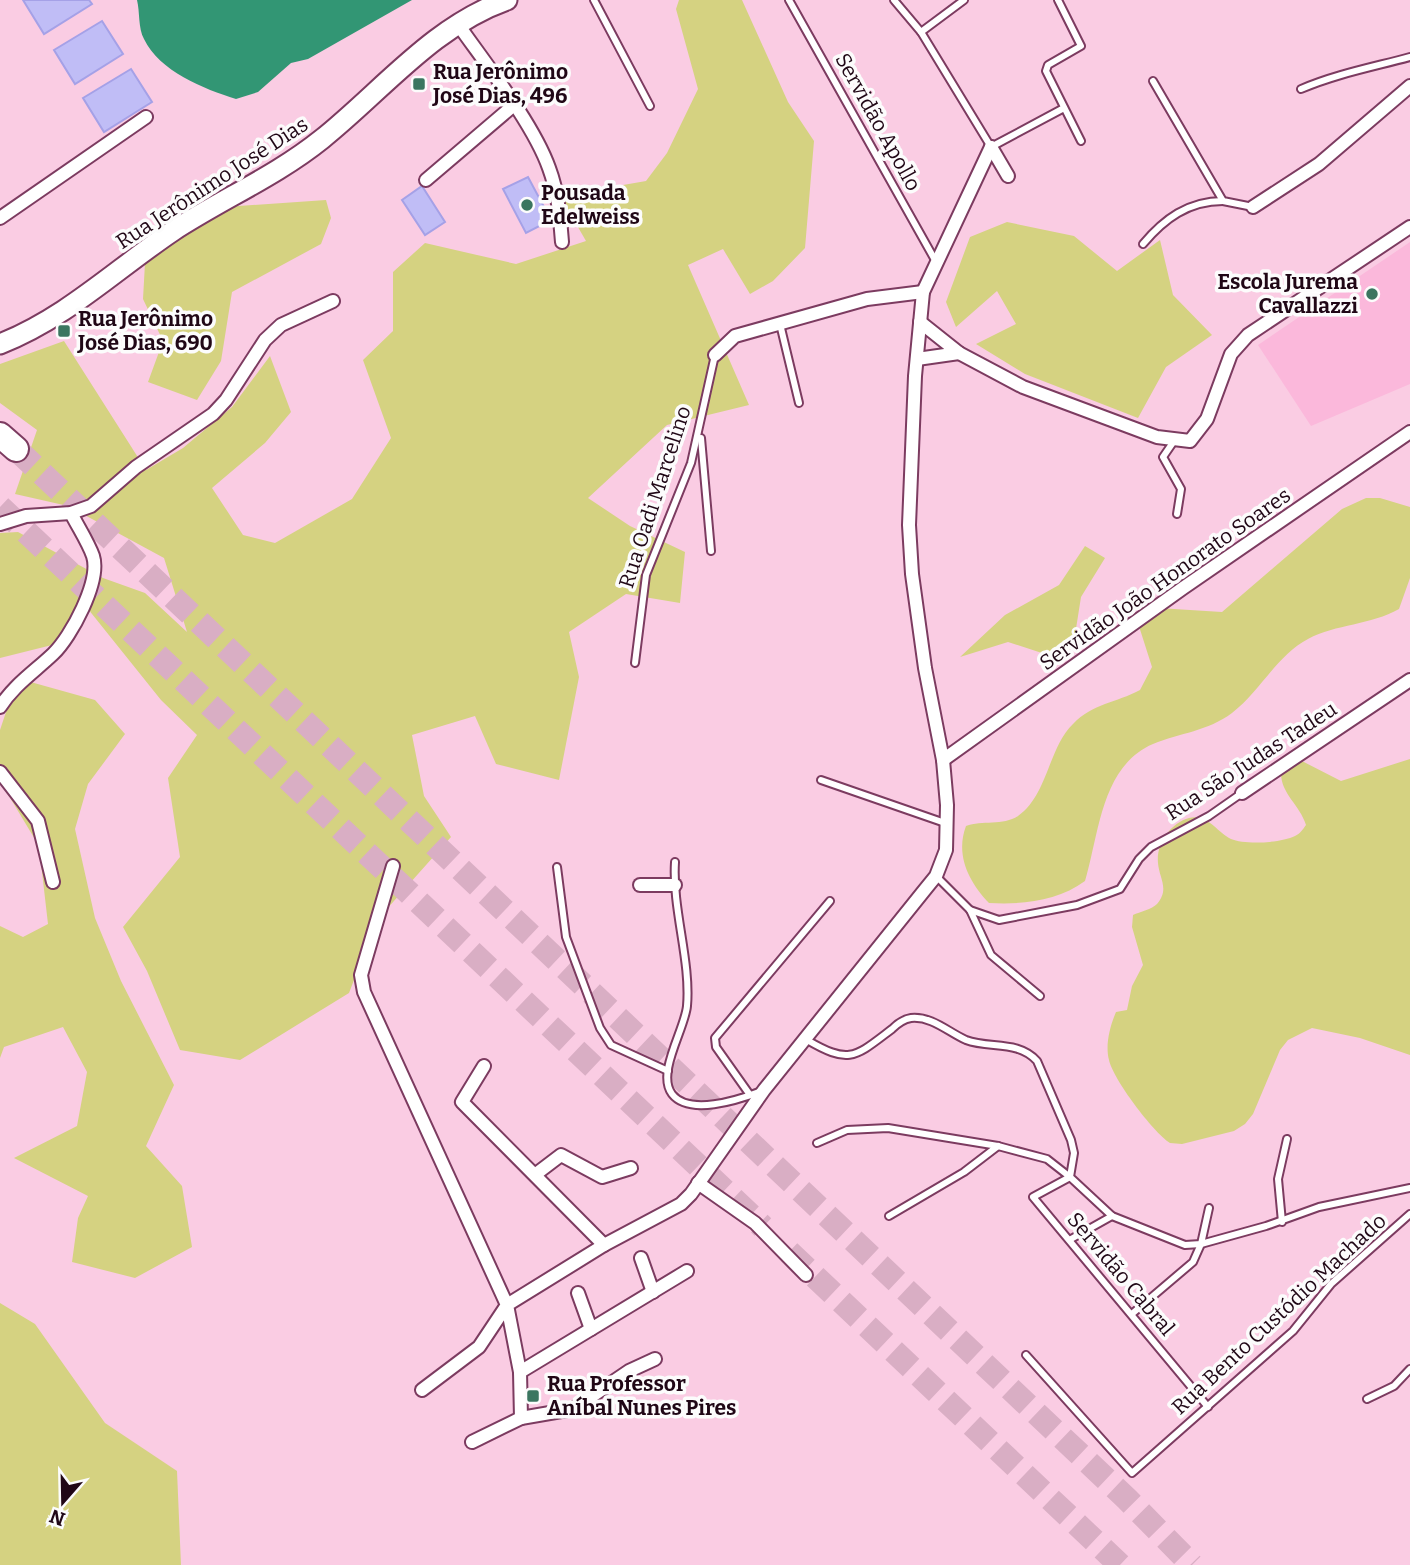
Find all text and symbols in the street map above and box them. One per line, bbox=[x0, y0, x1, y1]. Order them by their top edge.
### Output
street label: Servidão Apollo bbox=[829, 49, 927, 195]
place label: Rua Jerônimo José Dias, 496 bbox=[432, 59, 568, 109]
marker: Rua Jerônimo José Dias, 496 bbox=[411, 76, 427, 92]
street label: Rua Jerônimo José Dias bbox=[111, 111, 313, 255]
place label: Pousada Edelweiss bbox=[541, 180, 640, 230]
marker: Pousada Edelweiss bbox=[519, 197, 535, 213]
place label: Escola Jurema Cavallazzi bbox=[1218, 269, 1358, 319]
marker: Escola Jurema Cavallazzi bbox=[1364, 286, 1380, 302]
place label: Rua Jerônimo José Dias, 690 bbox=[77, 306, 213, 356]
marker: Rua Jerônimo José Dias, 690 bbox=[56, 323, 72, 339]
street label: Rua Oadi Marcelino bbox=[613, 403, 697, 591]
street label: Servidão João Honorato Soares bbox=[1034, 482, 1296, 676]
street label: Rua São Judas Tadeu bbox=[1160, 696, 1342, 826]
street label: Servidão Cabral bbox=[1062, 1207, 1180, 1341]
street label: Rua Bento Custódio Machado bbox=[1166, 1208, 1392, 1420]
place label: Rua Professor Aníbal Nunes Pires bbox=[547, 1371, 736, 1421]
marker: Rua Professor Aníbal Nunes Pires bbox=[525, 1388, 541, 1404]
north arrow bbox=[28, 1467, 98, 1537]
text: N bbox=[46, 1504, 68, 1531]

